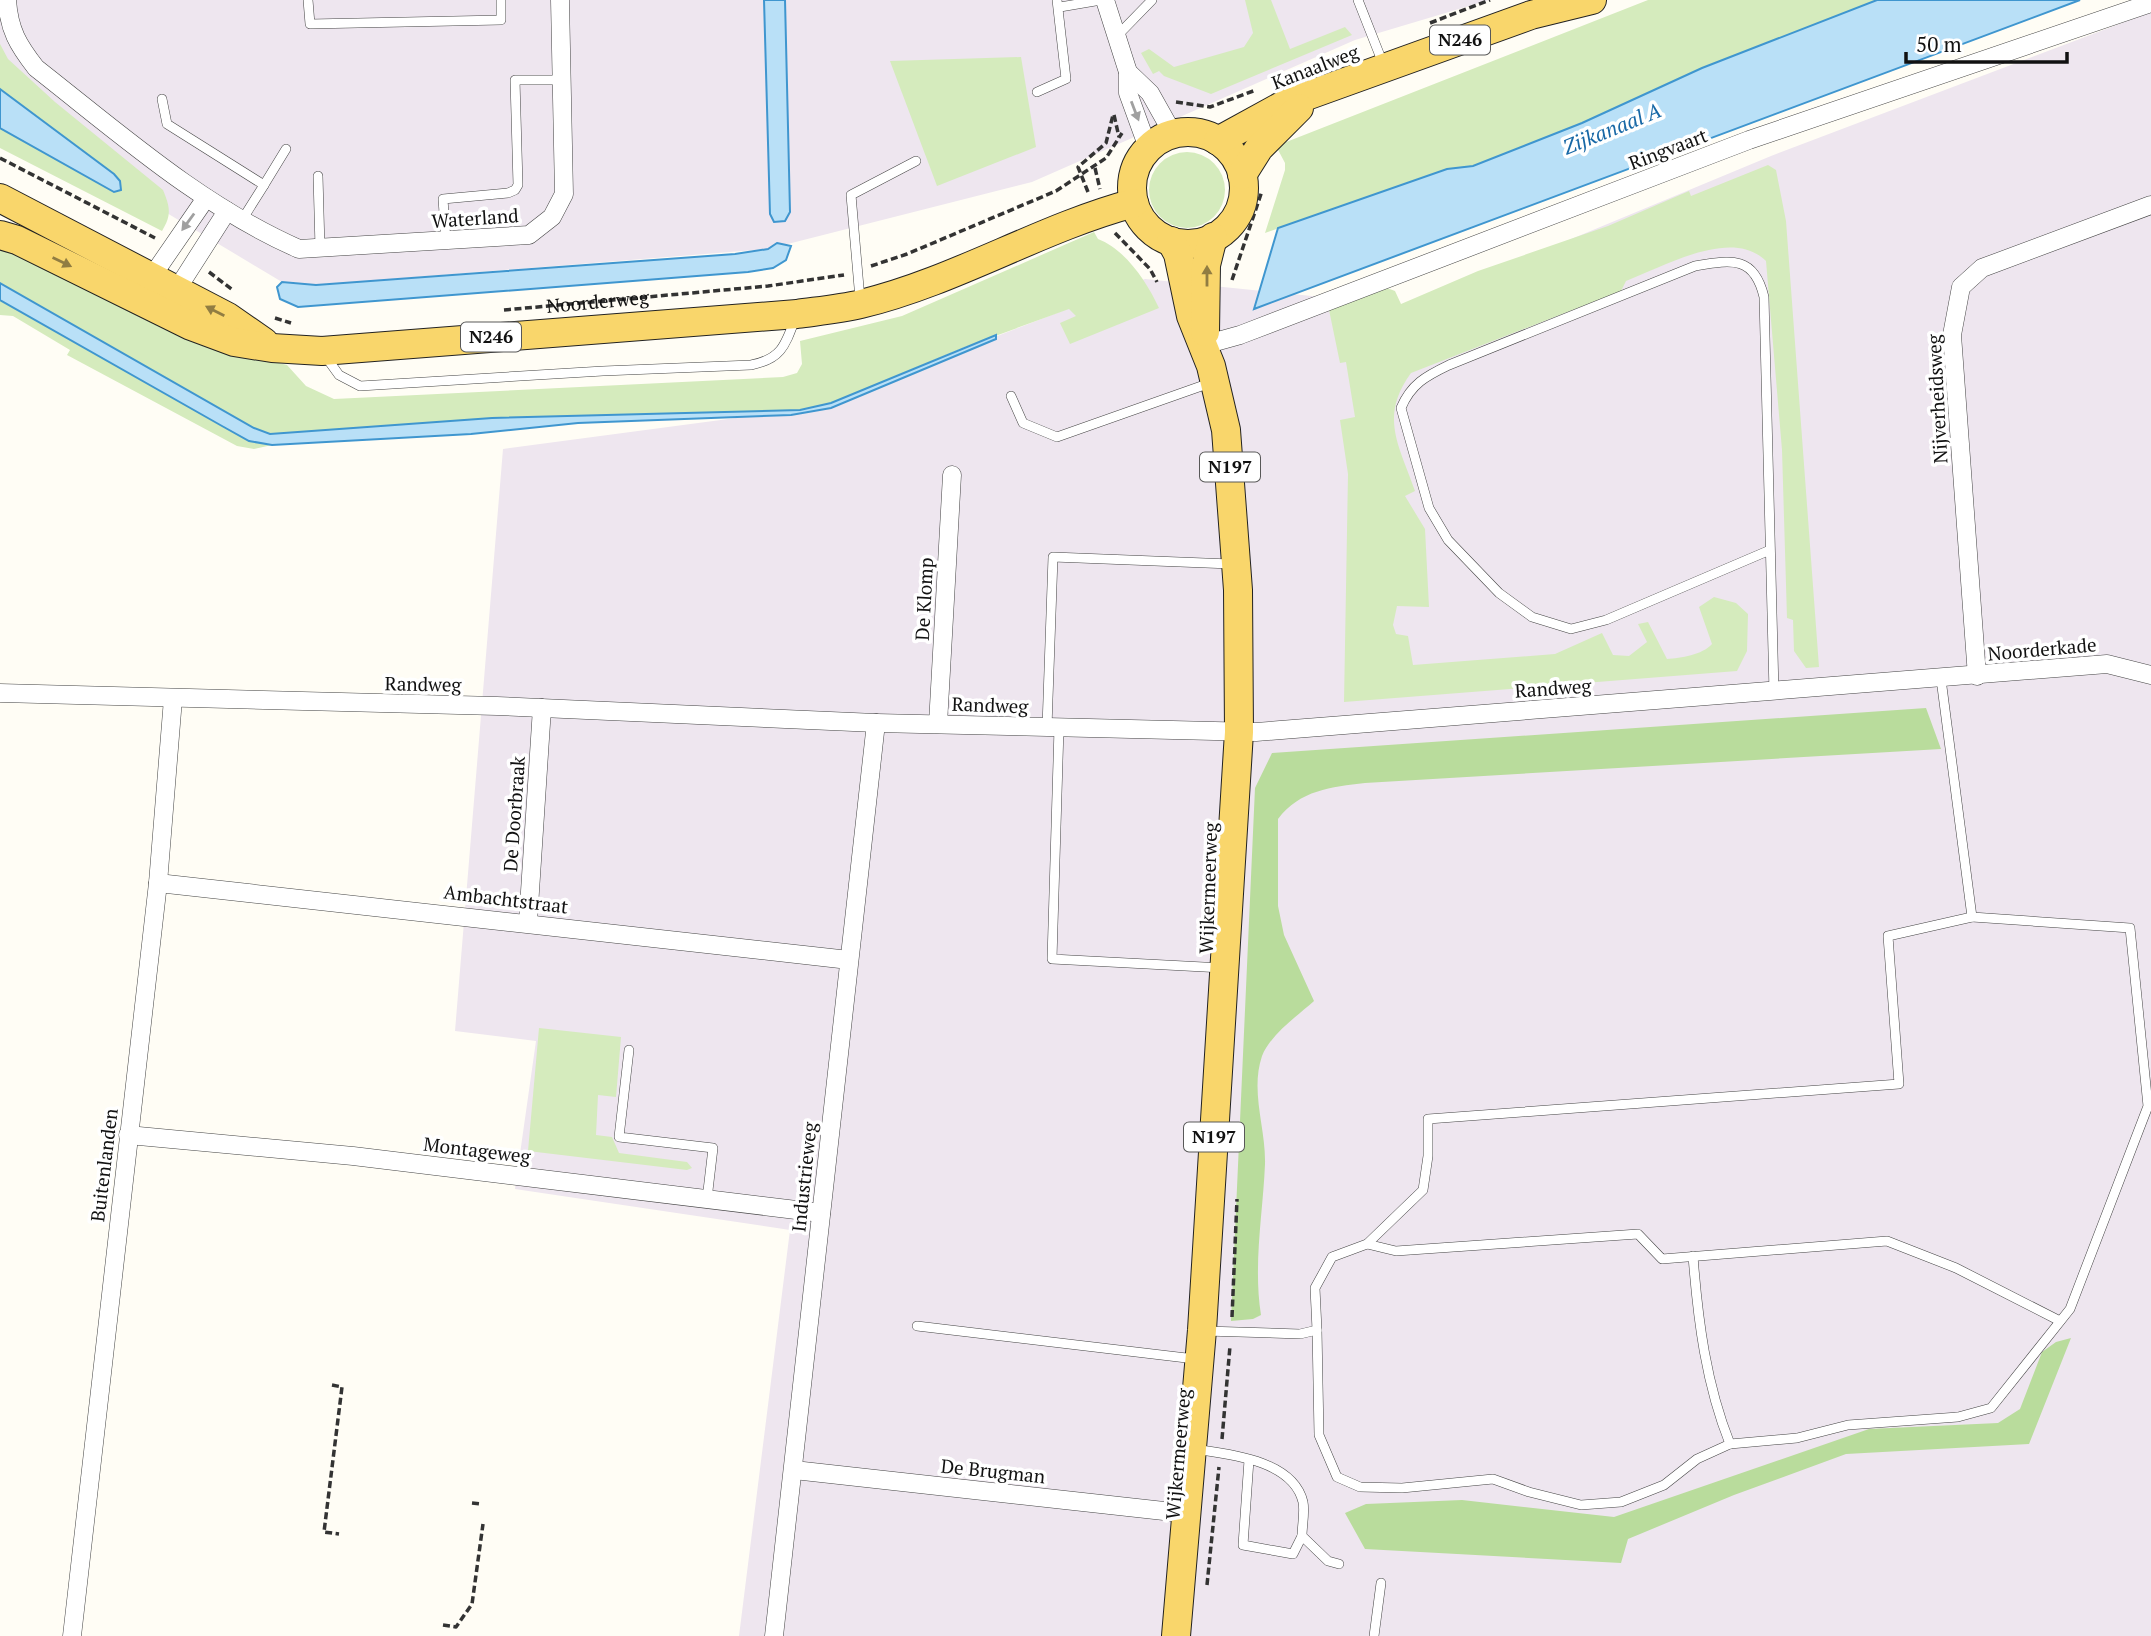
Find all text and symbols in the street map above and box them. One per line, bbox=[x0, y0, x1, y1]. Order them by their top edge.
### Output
scale bar bbox=[1906, 21, 2067, 65]
road number: N246 bbox=[1430, 26, 1490, 55]
text: 50 m bbox=[1916, 30, 1962, 58]
street label: Kanaalweg bbox=[1268, 38, 1363, 95]
water label: Zijkanaal A bbox=[1558, 96, 1665, 161]
one-way arrow bbox=[1129, 100, 1140, 121]
street label: Ringvaart bbox=[1625, 122, 1711, 175]
street label: Waterland bbox=[431, 202, 520, 233]
one-way arrow bbox=[181, 213, 195, 231]
one-way arrow bbox=[52, 257, 72, 268]
one-way arrow bbox=[1201, 264, 1212, 286]
street label: Noorderweg bbox=[545, 284, 651, 318]
one-way arrow bbox=[205, 305, 225, 316]
road number: N246 bbox=[461, 323, 521, 352]
street label: Nijverheidsweg bbox=[1921, 333, 1952, 464]
road number: N197 bbox=[1200, 452, 1260, 481]
street label: De Klomp bbox=[909, 557, 938, 641]
street label: Noorderkade bbox=[1987, 631, 2097, 666]
street label: Randweg bbox=[384, 670, 463, 697]
street label: Randweg bbox=[1514, 672, 1593, 703]
street label: Randweg bbox=[951, 691, 1030, 718]
street label: De Doorbraak bbox=[497, 755, 530, 873]
street label: Wijkermeerweg bbox=[1193, 821, 1222, 954]
street label: Ambachtstraat bbox=[442, 878, 570, 919]
street label: Buitenlanden bbox=[84, 1107, 123, 1223]
street label: Industrieweg bbox=[785, 1120, 822, 1233]
road number: N197 bbox=[1184, 1122, 1244, 1152]
street label: Montageweg bbox=[422, 1131, 533, 1169]
street label: Wijkermeerweg bbox=[1159, 1386, 1196, 1521]
street label: De Brugman bbox=[940, 1453, 1046, 1488]

